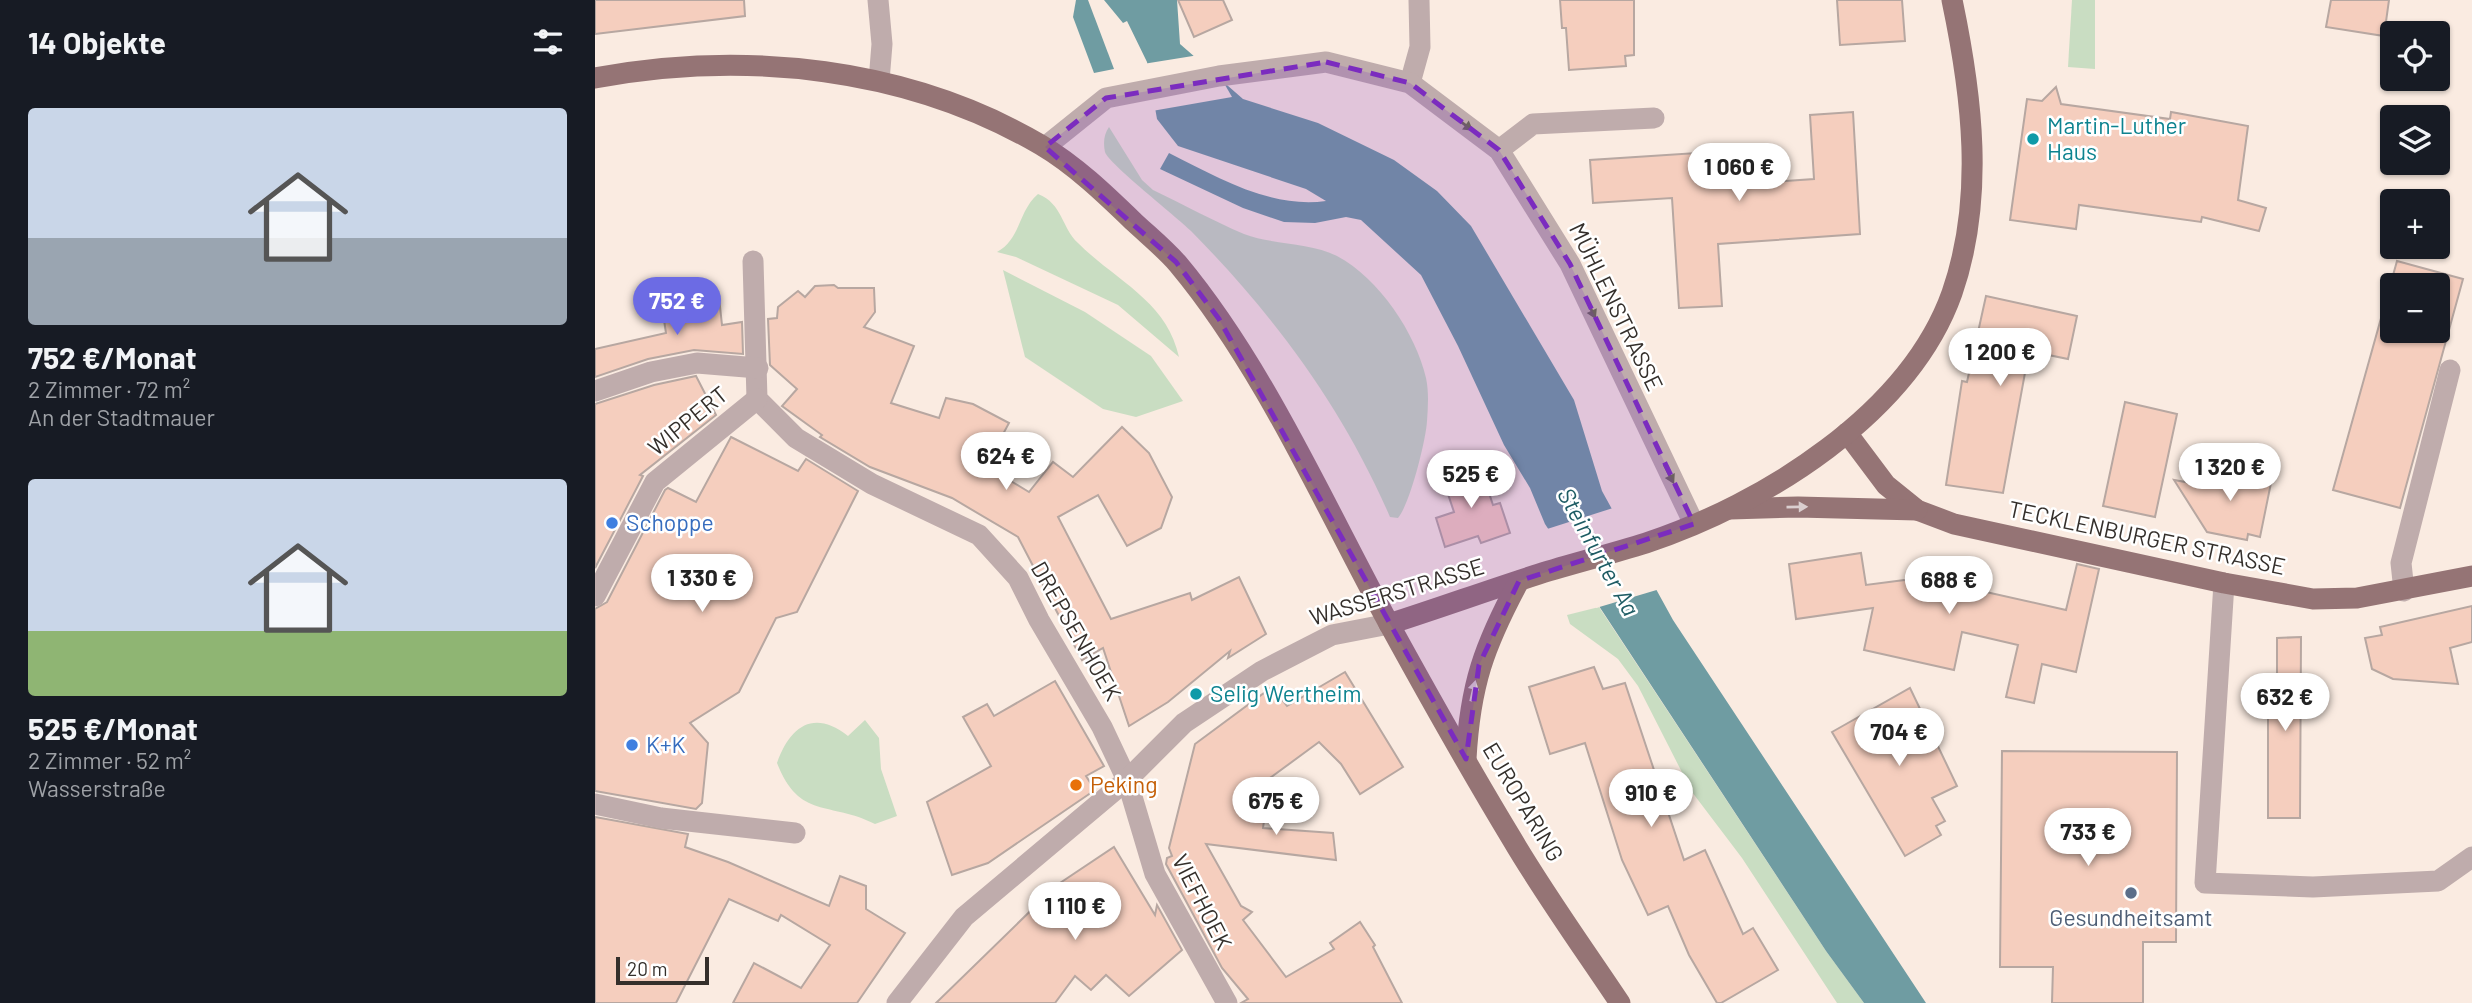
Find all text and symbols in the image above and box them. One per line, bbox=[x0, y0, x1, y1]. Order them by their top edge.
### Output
map controls bbox=[2380, 21, 2450, 343]
button: locate bbox=[2380, 21, 2450, 91]
icon: filters bbox=[529, 23, 567, 61]
text: 14 Objekte bbox=[28, 24, 166, 60]
button: layers bbox=[2380, 105, 2450, 175]
place label: Martin-Luther Haus bbox=[2047, 111, 2187, 165]
one-way arrow bbox=[1455, 116, 1473, 130]
marker: Martin-Luther Haus bbox=[2025, 131, 2041, 147]
pin: 1 060 € bbox=[1674, 144, 1804, 203]
text: 1 060 € bbox=[1704, 152, 1774, 180]
icon: home bbox=[235, 154, 361, 280]
button: + bbox=[2380, 189, 2450, 259]
street label: MÜHLENSTRASSE bbox=[1564, 218, 1670, 395]
button: − bbox=[2380, 273, 2450, 343]
pin: 752 € bbox=[628, 278, 726, 337]
text: 752 € bbox=[649, 286, 705, 314]
one-way arrow bbox=[1585, 299, 1596, 319]
pin: 1 200 € bbox=[1935, 328, 2065, 388]
text: 1 200 € bbox=[1964, 337, 2036, 365]
text: 752 €/Monat bbox=[28, 339, 197, 375]
text: 2 Zimmer · 72 m² bbox=[28, 375, 190, 403]
street label: WIPPERT bbox=[642, 380, 733, 461]
text: An der Stadtmauer bbox=[28, 403, 215, 431]
pin: 624 € bbox=[957, 433, 1055, 492]
text: 624 € bbox=[977, 441, 1035, 469]
pin: 1 320 € bbox=[2165, 444, 2295, 503]
pin: 525 € bbox=[1422, 450, 1520, 510]
text: 1 320 € bbox=[2195, 452, 2265, 480]
text: 525 € bbox=[1443, 459, 1499, 487]
one-way arrow bbox=[1663, 464, 1674, 484]
water label: Steinfurter Aa bbox=[1552, 482, 1646, 620]
street label: TECKLENBURGER STRASSE bbox=[2006, 494, 2288, 580]
one-way arrow bbox=[1786, 501, 1808, 513]
place label: Schoppe bbox=[626, 508, 714, 536]
marker: Schoppe bbox=[604, 515, 620, 531]
icon: home bbox=[235, 525, 361, 651]
street label: WASSERSTRASSE bbox=[1306, 551, 1487, 631]
pin: 1 330 € bbox=[637, 554, 767, 614]
street label: DREPSENHOEK bbox=[1026, 556, 1128, 705]
pin: 688 € bbox=[1900, 556, 1998, 616]
text: 1 330 € bbox=[667, 563, 737, 591]
text: 688 € bbox=[1921, 565, 1977, 593]
pin: 632 € bbox=[2236, 674, 2334, 733]
place label: Selig Wertheim bbox=[1210, 679, 1362, 707]
one-way arrow bbox=[1468, 680, 1479, 702]
text: 632 € bbox=[2257, 682, 2313, 710]
marker: Selig Wertheim bbox=[1188, 686, 1204, 702]
pin: 704 € bbox=[1850, 708, 1948, 768]
text: 525 €/Monat bbox=[28, 710, 198, 746]
text: 704 € bbox=[1870, 717, 1928, 745]
place label: K+K bbox=[646, 730, 686, 758]
marker: K+K bbox=[624, 737, 640, 753]
street label: EUROPARING bbox=[1477, 737, 1570, 866]
text: 2 Zimmer · 52 m² bbox=[28, 746, 191, 774]
place label: Peking bbox=[1090, 770, 1158, 798]
pin: 910 € bbox=[1602, 770, 1700, 829]
text: Wasserstraße bbox=[28, 774, 166, 802]
marker: Peking bbox=[1068, 777, 1084, 793]
pin: 675 € bbox=[1227, 778, 1325, 837]
text: 910 € bbox=[1625, 778, 1677, 806]
text: 675 € bbox=[1248, 786, 1304, 814]
pin: 733 € bbox=[2039, 808, 2137, 868]
text: 733 € bbox=[2060, 817, 2116, 845]
street label: VIEFHOEK bbox=[1167, 849, 1239, 954]
pin: 1 110 € bbox=[1010, 883, 1140, 942]
marker: Gesundheitsamt bbox=[2123, 885, 2139, 901]
text: 1 110 € bbox=[1044, 891, 1106, 919]
place label: Gesundheitsamt bbox=[2049, 903, 2213, 931]
scale bar bbox=[616, 954, 709, 986]
text: 20 m bbox=[627, 957, 667, 980]

